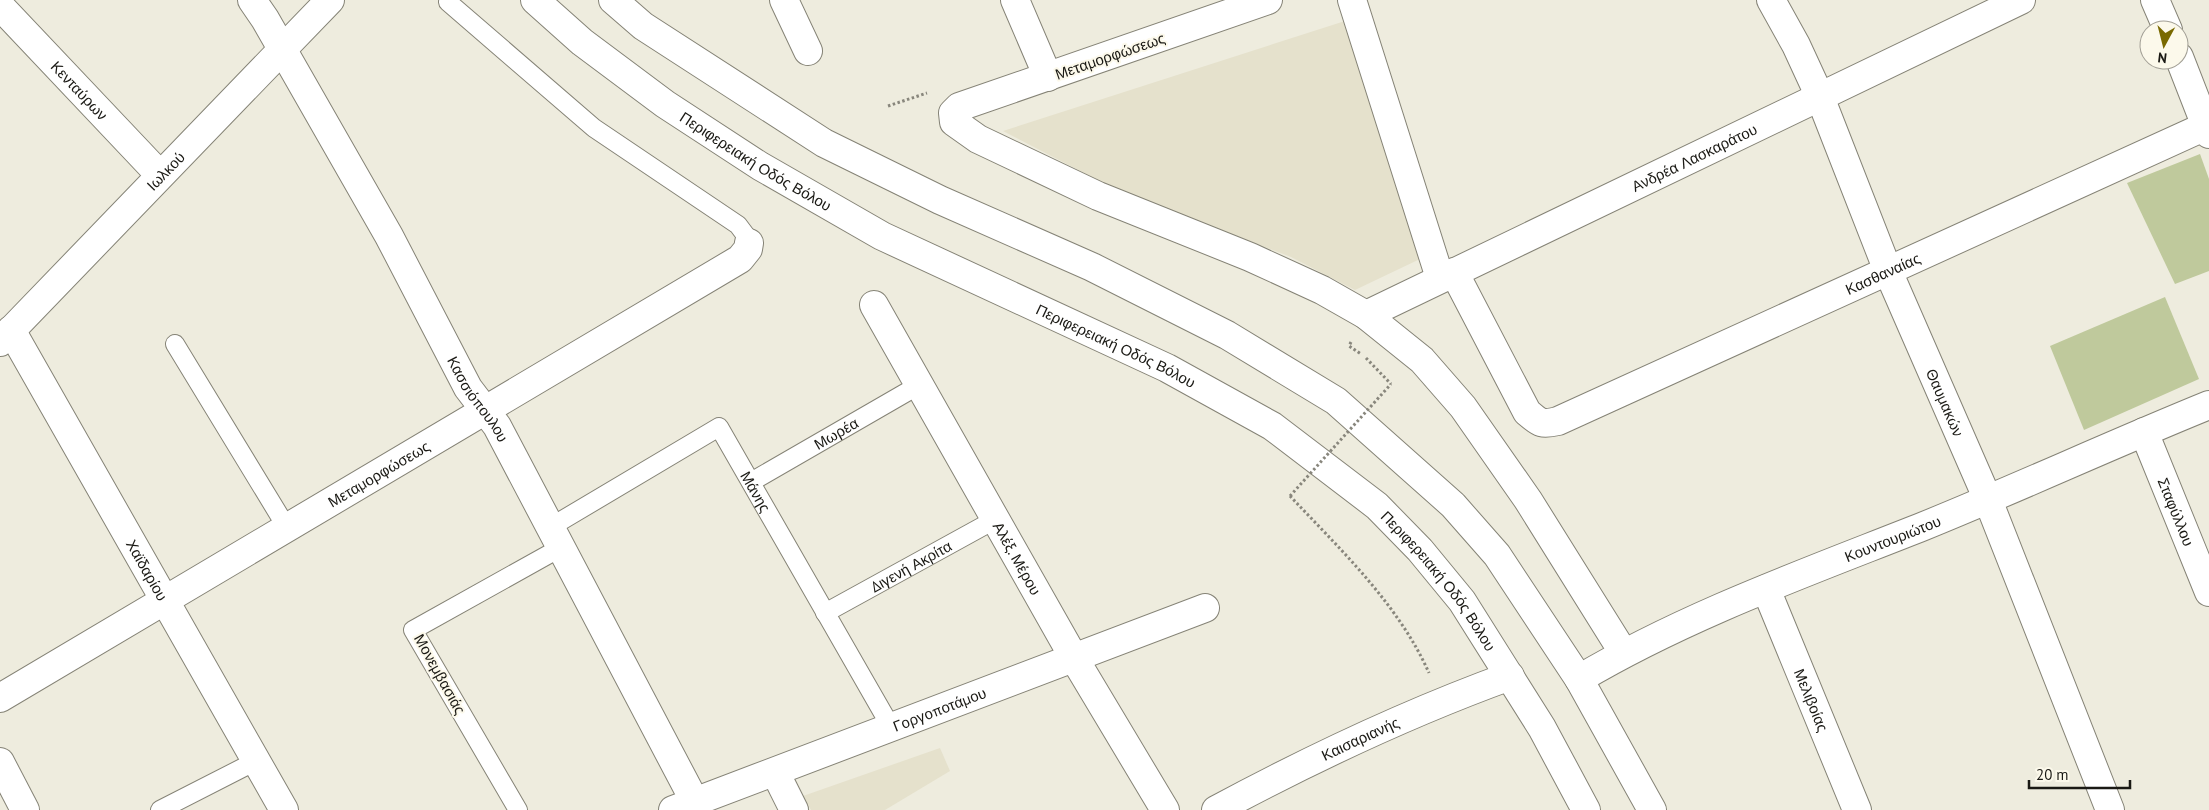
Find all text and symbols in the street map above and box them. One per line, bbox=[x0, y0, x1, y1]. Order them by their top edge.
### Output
north arrow bbox=[2139, 20, 2189, 70]
street label: Μεταμορφώσεως bbox=[1053, 28, 1167, 84]
text: N bbox=[2157, 48, 2168, 67]
street label: Κενταύρων bbox=[47, 57, 112, 124]
street label: Περιφερειακή Οδός Βόλου bbox=[677, 107, 835, 215]
street label: Ανδρέα Λασκαράτου bbox=[1628, 119, 1760, 195]
street label: Ιωλκού bbox=[142, 147, 188, 194]
street label: Κασθαναίας bbox=[1842, 248, 1923, 299]
street label: Περιφερειακή Οδός Βόλου bbox=[1033, 299, 1199, 392]
street label: Κασσιόπουλου bbox=[444, 353, 513, 445]
street label: Θαυμακών bbox=[1922, 366, 1969, 439]
street label: Μωρέα bbox=[810, 413, 862, 453]
street label: Μεταμορφώσεως bbox=[324, 436, 433, 511]
street label: Μάνης bbox=[737, 468, 775, 515]
street label: Σταφύλλου bbox=[2154, 475, 2199, 549]
street label: Περιφερειακή Οδός Βόλου bbox=[1377, 507, 1500, 654]
street label: Κουντουριώτου bbox=[1842, 511, 1943, 566]
street label: Αλέξ. Μέρου bbox=[989, 518, 1046, 598]
street label: Χαϊδαρίου bbox=[123, 536, 172, 604]
street label: Διγενή Ακρίτα bbox=[867, 536, 955, 596]
street label: Μονεμβασιάς bbox=[410, 630, 470, 718]
street label: Μελιβοίας bbox=[1790, 666, 1833, 734]
street label: Γοργοποτάμου bbox=[890, 682, 989, 735]
street label: Καισαριανής bbox=[1318, 712, 1402, 764]
scale bar bbox=[2029, 758, 2130, 790]
text: 20 m bbox=[2036, 765, 2069, 784]

